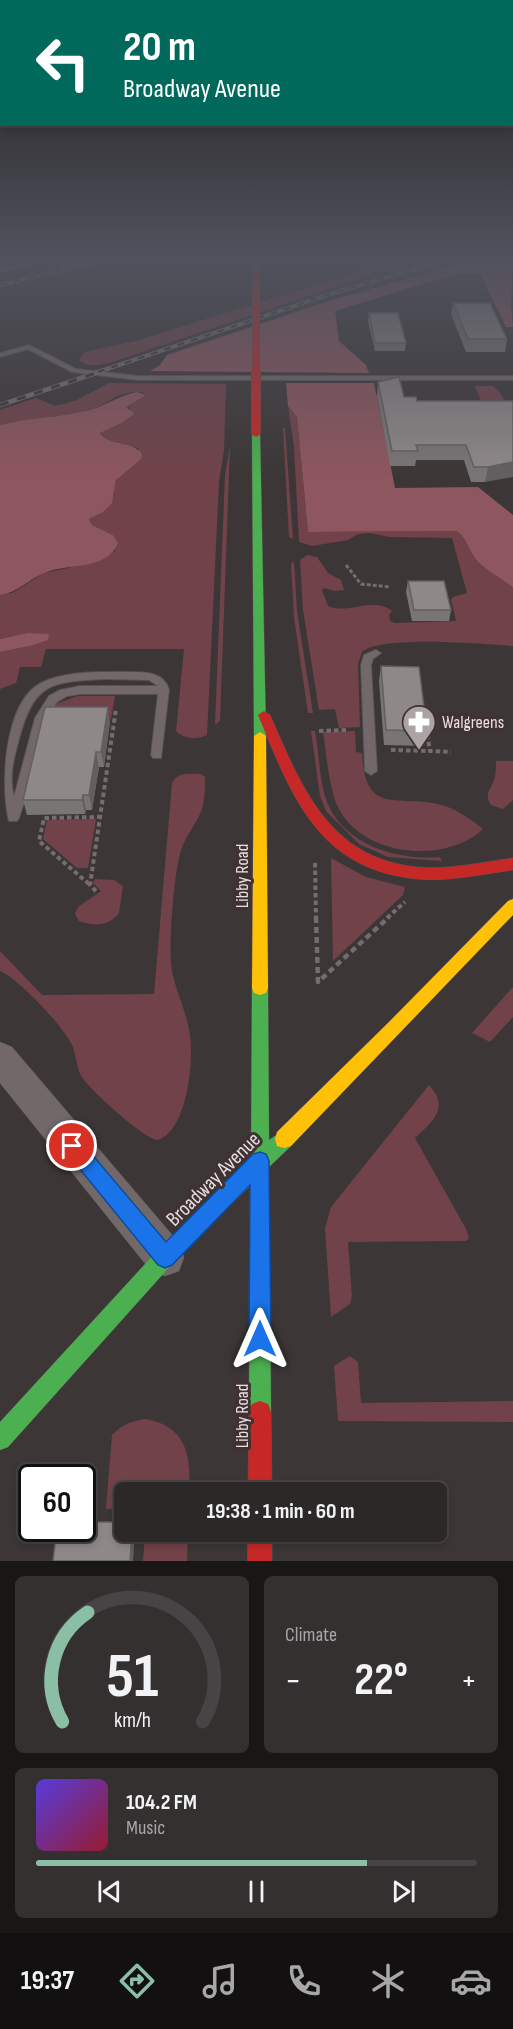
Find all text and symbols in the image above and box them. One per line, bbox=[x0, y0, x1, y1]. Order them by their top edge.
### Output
text: 20 m bbox=[123, 22, 196, 73]
icon: left bbox=[24, 24, 102, 102]
text: Broadway Avenue bbox=[123, 73, 281, 105]
pharmacy icon: Walgreens bbox=[401, 704, 437, 751]
place label: Walgreens bbox=[442, 712, 504, 733]
street label: Libby Road bbox=[232, 844, 253, 908]
pin bbox=[46, 1120, 97, 1171]
street label: Broadway Avenue bbox=[161, 1127, 266, 1232]
icon: arrive bbox=[55, 1129, 88, 1162]
position arrow bbox=[228, 1307, 292, 1371]
street label: Libby Road bbox=[232, 1384, 253, 1448]
speed limit sign: 60 bbox=[18, 1464, 96, 1542]
text: 19:38 · 1 min · 60 m bbox=[206, 1498, 355, 1525]
text: Climate bbox=[285, 1623, 337, 1647]
text: 51 bbox=[106, 1640, 158, 1715]
text: 22° bbox=[354, 1653, 408, 1708]
text: − bbox=[285, 1661, 301, 1701]
text: + bbox=[461, 1661, 477, 1701]
text: km/h bbox=[113, 1708, 151, 1733]
text: 104.2 FM bbox=[126, 1789, 197, 1816]
text: Music bbox=[126, 1816, 165, 1840]
icon: previous bbox=[93, 1875, 126, 1908]
icon: pause bbox=[240, 1875, 273, 1908]
icon: next bbox=[387, 1875, 420, 1908]
icon: directions bbox=[116, 1960, 158, 2002]
icon: music bbox=[199, 1960, 241, 2002]
icon: phone bbox=[283, 1960, 325, 2002]
icon: climate bbox=[367, 1960, 409, 2002]
icon: car bbox=[450, 1960, 492, 2002]
text: 19:37 bbox=[21, 1965, 74, 1997]

